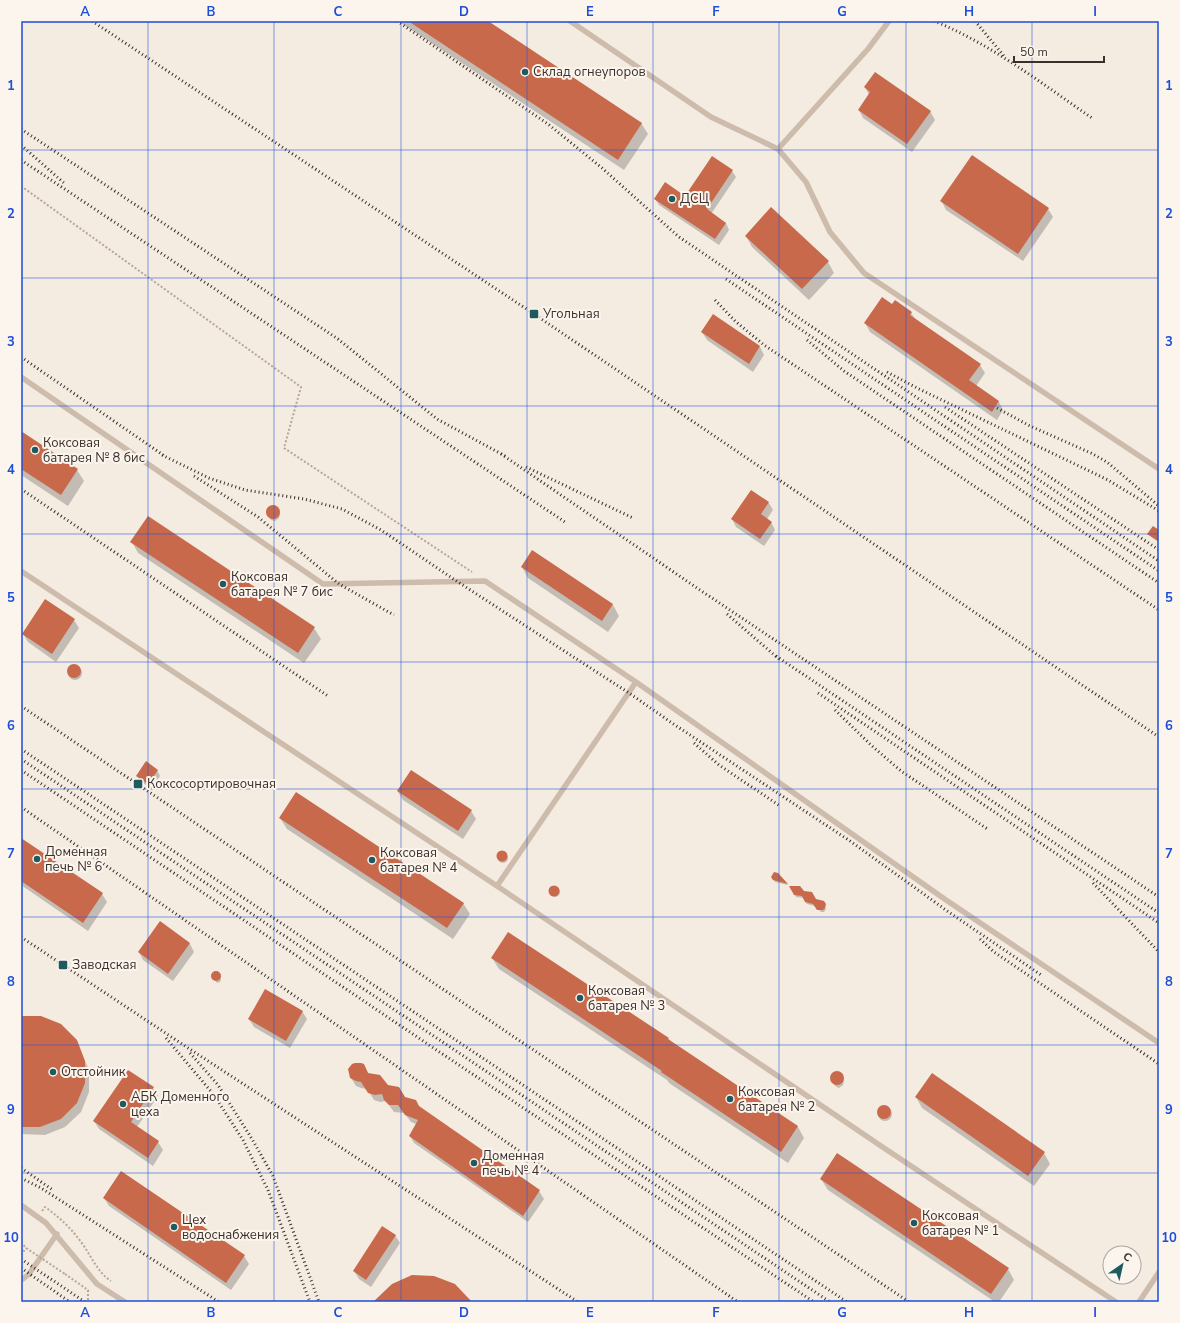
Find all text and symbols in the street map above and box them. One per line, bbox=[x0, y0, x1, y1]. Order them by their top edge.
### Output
text: A bbox=[80, 3, 90, 21]
text: B bbox=[207, 3, 216, 21]
text: C bbox=[334, 3, 343, 21]
text: D bbox=[459, 3, 469, 21]
text: E bbox=[586, 3, 594, 21]
text: F bbox=[712, 3, 720, 21]
text: G bbox=[837, 3, 847, 21]
text: H bbox=[964, 3, 974, 21]
text: I bbox=[1093, 3, 1097, 21]
scale bar bbox=[1014, 38, 1104, 64]
text: 50 m bbox=[1020, 44, 1048, 60]
place label: Склад огнеупоров bbox=[533, 63, 646, 81]
marker: Склад огнеупоров bbox=[520, 67, 530, 77]
text: 1 bbox=[7, 77, 15, 95]
text: 1 bbox=[1165, 77, 1173, 95]
place label: ДСЦ bbox=[680, 190, 709, 208]
marker: ДСЦ bbox=[667, 194, 677, 204]
text: 2 bbox=[7, 205, 15, 223]
text: 2 bbox=[1165, 205, 1173, 223]
place label: Угольная bbox=[542, 305, 600, 323]
marker: Угольная bbox=[528, 308, 540, 320]
text: 3 bbox=[7, 333, 15, 351]
text: 3 bbox=[1165, 333, 1173, 351]
place label: Коксовая батарея № 8 бис bbox=[43, 434, 145, 467]
marker: Коксовая батарея № 8 бис bbox=[30, 445, 40, 455]
text: 4 bbox=[7, 461, 15, 479]
text: 4 bbox=[1165, 461, 1173, 479]
place label: Коксовая батарея № 7 бис bbox=[231, 568, 333, 601]
marker: Коксовая батарея № 7 бис bbox=[218, 579, 228, 589]
text: 5 bbox=[7, 589, 15, 607]
text: 5 bbox=[1165, 589, 1173, 607]
text: 6 bbox=[7, 717, 15, 735]
text: 6 bbox=[1165, 717, 1173, 735]
place label: Коксосортировочная bbox=[147, 775, 276, 793]
marker: Коксосортировочная bbox=[132, 778, 144, 790]
place label: Доменная печь № 6 bbox=[45, 843, 107, 876]
place label: Коксовая батарея № 4 bbox=[380, 844, 458, 877]
text: 7 bbox=[7, 845, 15, 863]
text: 7 bbox=[1165, 845, 1173, 863]
marker: Доменная печь № 6 bbox=[32, 854, 42, 864]
marker: Коксовая батарея № 4 bbox=[367, 855, 377, 865]
place label: Заводская bbox=[72, 956, 137, 974]
marker: Заводская bbox=[57, 959, 69, 971]
text: 8 bbox=[7, 973, 15, 991]
text: 8 bbox=[1165, 973, 1173, 991]
place label: Коксовая батарея № 3 bbox=[588, 982, 665, 1015]
marker: Коксовая батарея № 3 bbox=[575, 993, 585, 1003]
place label: Отстойник bbox=[61, 1063, 126, 1081]
marker: Отстойник bbox=[48, 1067, 58, 1077]
place label: Коксовая батарея № 2 bbox=[738, 1083, 815, 1116]
place label: АБК Доменного цеха bbox=[131, 1088, 229, 1121]
marker: Коксовая батарея № 2 bbox=[725, 1094, 735, 1104]
marker: АБК Доменного цеха bbox=[118, 1099, 128, 1109]
text: 9 bbox=[7, 1101, 15, 1119]
text: 9 bbox=[1165, 1101, 1173, 1119]
place label: Доменная печь № 4 bbox=[482, 1147, 544, 1180]
marker: Доменная печь № 4 bbox=[469, 1158, 479, 1168]
place label: Коксовая батарея № 1 bbox=[922, 1207, 999, 1240]
place label: Цех водоснабжения bbox=[182, 1211, 279, 1244]
marker: Коксовая батарея № 1 bbox=[909, 1218, 919, 1228]
marker: Цех водоснабжения bbox=[169, 1222, 179, 1232]
text: 10 bbox=[3, 1229, 19, 1247]
text: 10 bbox=[1161, 1229, 1177, 1247]
north arrow bbox=[1102, 1245, 1142, 1285]
text: С bbox=[1120, 1249, 1135, 1266]
text: A bbox=[80, 1304, 90, 1322]
text: B bbox=[207, 1304, 216, 1322]
text: C bbox=[334, 1304, 343, 1322]
text: D bbox=[459, 1304, 469, 1322]
text: E bbox=[586, 1304, 594, 1322]
text: F bbox=[712, 1304, 720, 1322]
text: G bbox=[837, 1304, 847, 1322]
text: H bbox=[964, 1304, 974, 1322]
text: I bbox=[1093, 1304, 1097, 1322]

